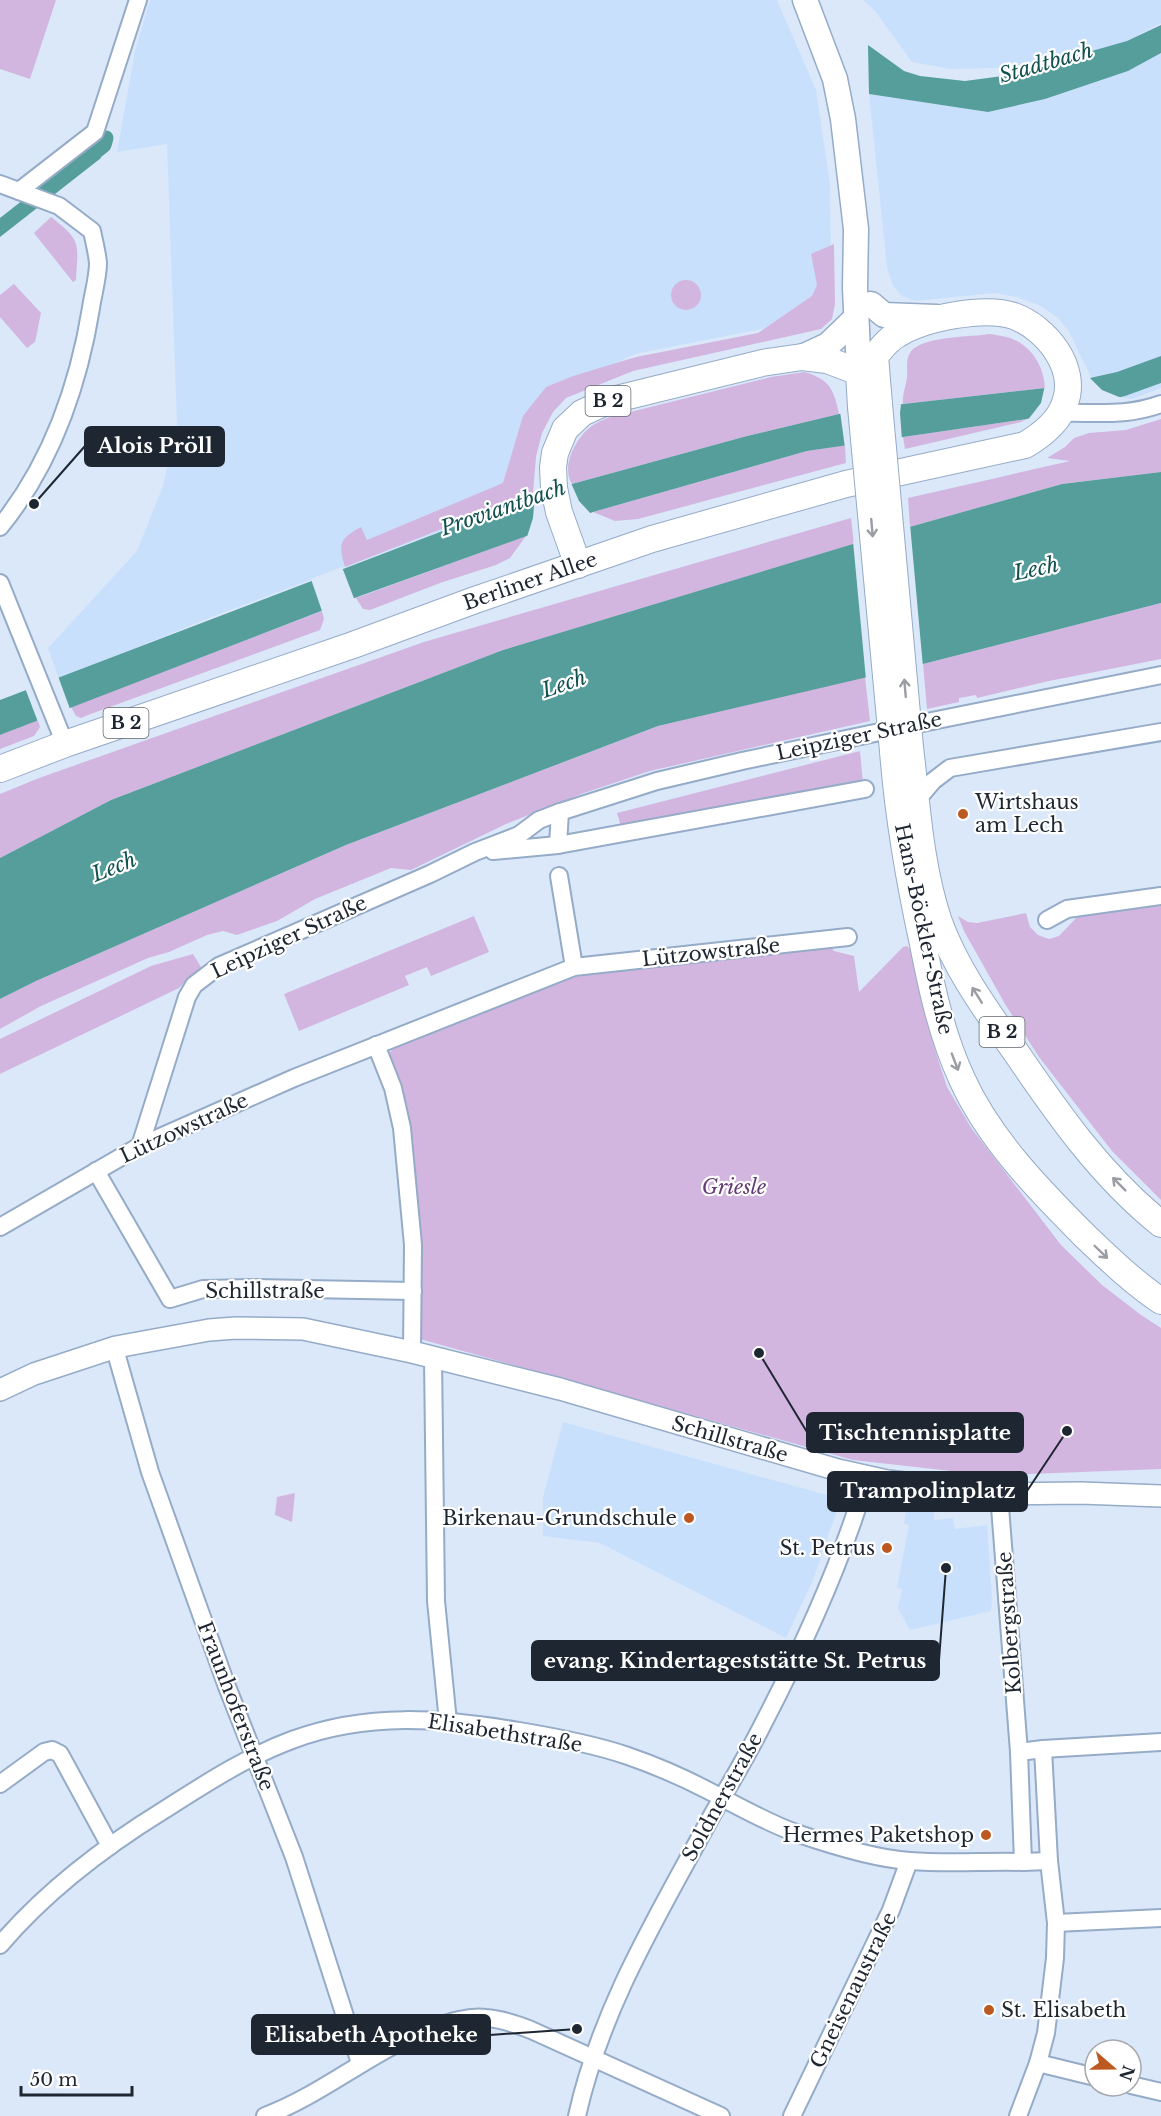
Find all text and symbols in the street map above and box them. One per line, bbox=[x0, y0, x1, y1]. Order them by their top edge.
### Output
water label: Stadtbach bbox=[996, 37, 1096, 89]
road number: B 2 bbox=[586, 386, 630, 416]
callout: Alois Pröll bbox=[85, 427, 224, 466]
text: Alois Pröll bbox=[96, 433, 213, 459]
water label: Proviantbach bbox=[436, 474, 569, 542]
one-way arrow bbox=[867, 518, 878, 538]
street label: Berliner Allee bbox=[460, 547, 600, 615]
water label: Lech bbox=[1010, 552, 1061, 587]
water label: Lech bbox=[537, 664, 590, 704]
one-way arrow bbox=[899, 679, 910, 699]
street label: Leipziger Straße bbox=[774, 707, 944, 765]
road number: B 2 bbox=[104, 708, 148, 738]
place label: Wirtshaus am Lech bbox=[974, 790, 1079, 837]
marker: Wirtshaus am Lech bbox=[956, 807, 970, 821]
street label: Hans-Böckler-Straße bbox=[890, 821, 958, 1037]
water label: Lech bbox=[87, 846, 140, 888]
street label: Leipziger Straße bbox=[208, 891, 370, 983]
street label: Lützowstraße bbox=[641, 933, 781, 971]
one-way arrow bbox=[970, 987, 982, 1004]
road number: B 2 bbox=[980, 1017, 1024, 1047]
one-way arrow bbox=[950, 1052, 961, 1070]
street label: Lützowstraße bbox=[116, 1088, 252, 1168]
park label: Griesle bbox=[702, 1175, 766, 1199]
one-way arrow bbox=[1111, 1177, 1126, 1192]
one-way arrow bbox=[1094, 1244, 1109, 1259]
street label: Schillstraße bbox=[205, 1279, 325, 1303]
street label: Schillstraße bbox=[669, 1411, 791, 1467]
callout: Tischtennisplatte bbox=[807, 1413, 1023, 1452]
text: Tischtennisplatte bbox=[819, 1420, 1011, 1446]
callout: Trampolinplatz bbox=[828, 1472, 1027, 1511]
text: Trampolinplatz bbox=[840, 1478, 1016, 1504]
place label: Birkenau-Grundschule bbox=[442, 1506, 677, 1530]
marker: Birkenau-Grundschule bbox=[682, 1511, 696, 1525]
place label: St. Petrus bbox=[779, 1536, 875, 1560]
marker: St. Petrus bbox=[880, 1541, 894, 1555]
street label: Kolbergstraße bbox=[992, 1551, 1026, 1695]
street label: Fraunhoferstraße bbox=[193, 1618, 279, 1794]
callout: evang. Kindertageststätte St. Petrus bbox=[532, 1641, 939, 1680]
text: evang. Kindertageststätte St. Petrus bbox=[544, 1648, 927, 1674]
street label: Elisabethstraße bbox=[426, 1709, 584, 1757]
street label: Soldnerstraße bbox=[677, 1729, 767, 1865]
place label: Hermes Paketshop bbox=[783, 1823, 974, 1847]
marker: Hermes Paketshop bbox=[979, 1828, 993, 1842]
street label: Gneisenaustraße bbox=[805, 1908, 901, 2072]
place label: St. Elisabeth bbox=[1001, 1998, 1126, 2022]
marker: St. Elisabeth bbox=[982, 2003, 996, 2017]
callout: Elisabeth Apotheke bbox=[252, 2015, 490, 2054]
text: Elisabeth Apotheke bbox=[264, 2022, 478, 2048]
north arrow bbox=[1083, 2038, 1143, 2098]
scale bar bbox=[21, 2059, 132, 2097]
text: N bbox=[1115, 2063, 1139, 2084]
text: 50 m bbox=[30, 2069, 78, 2091]

